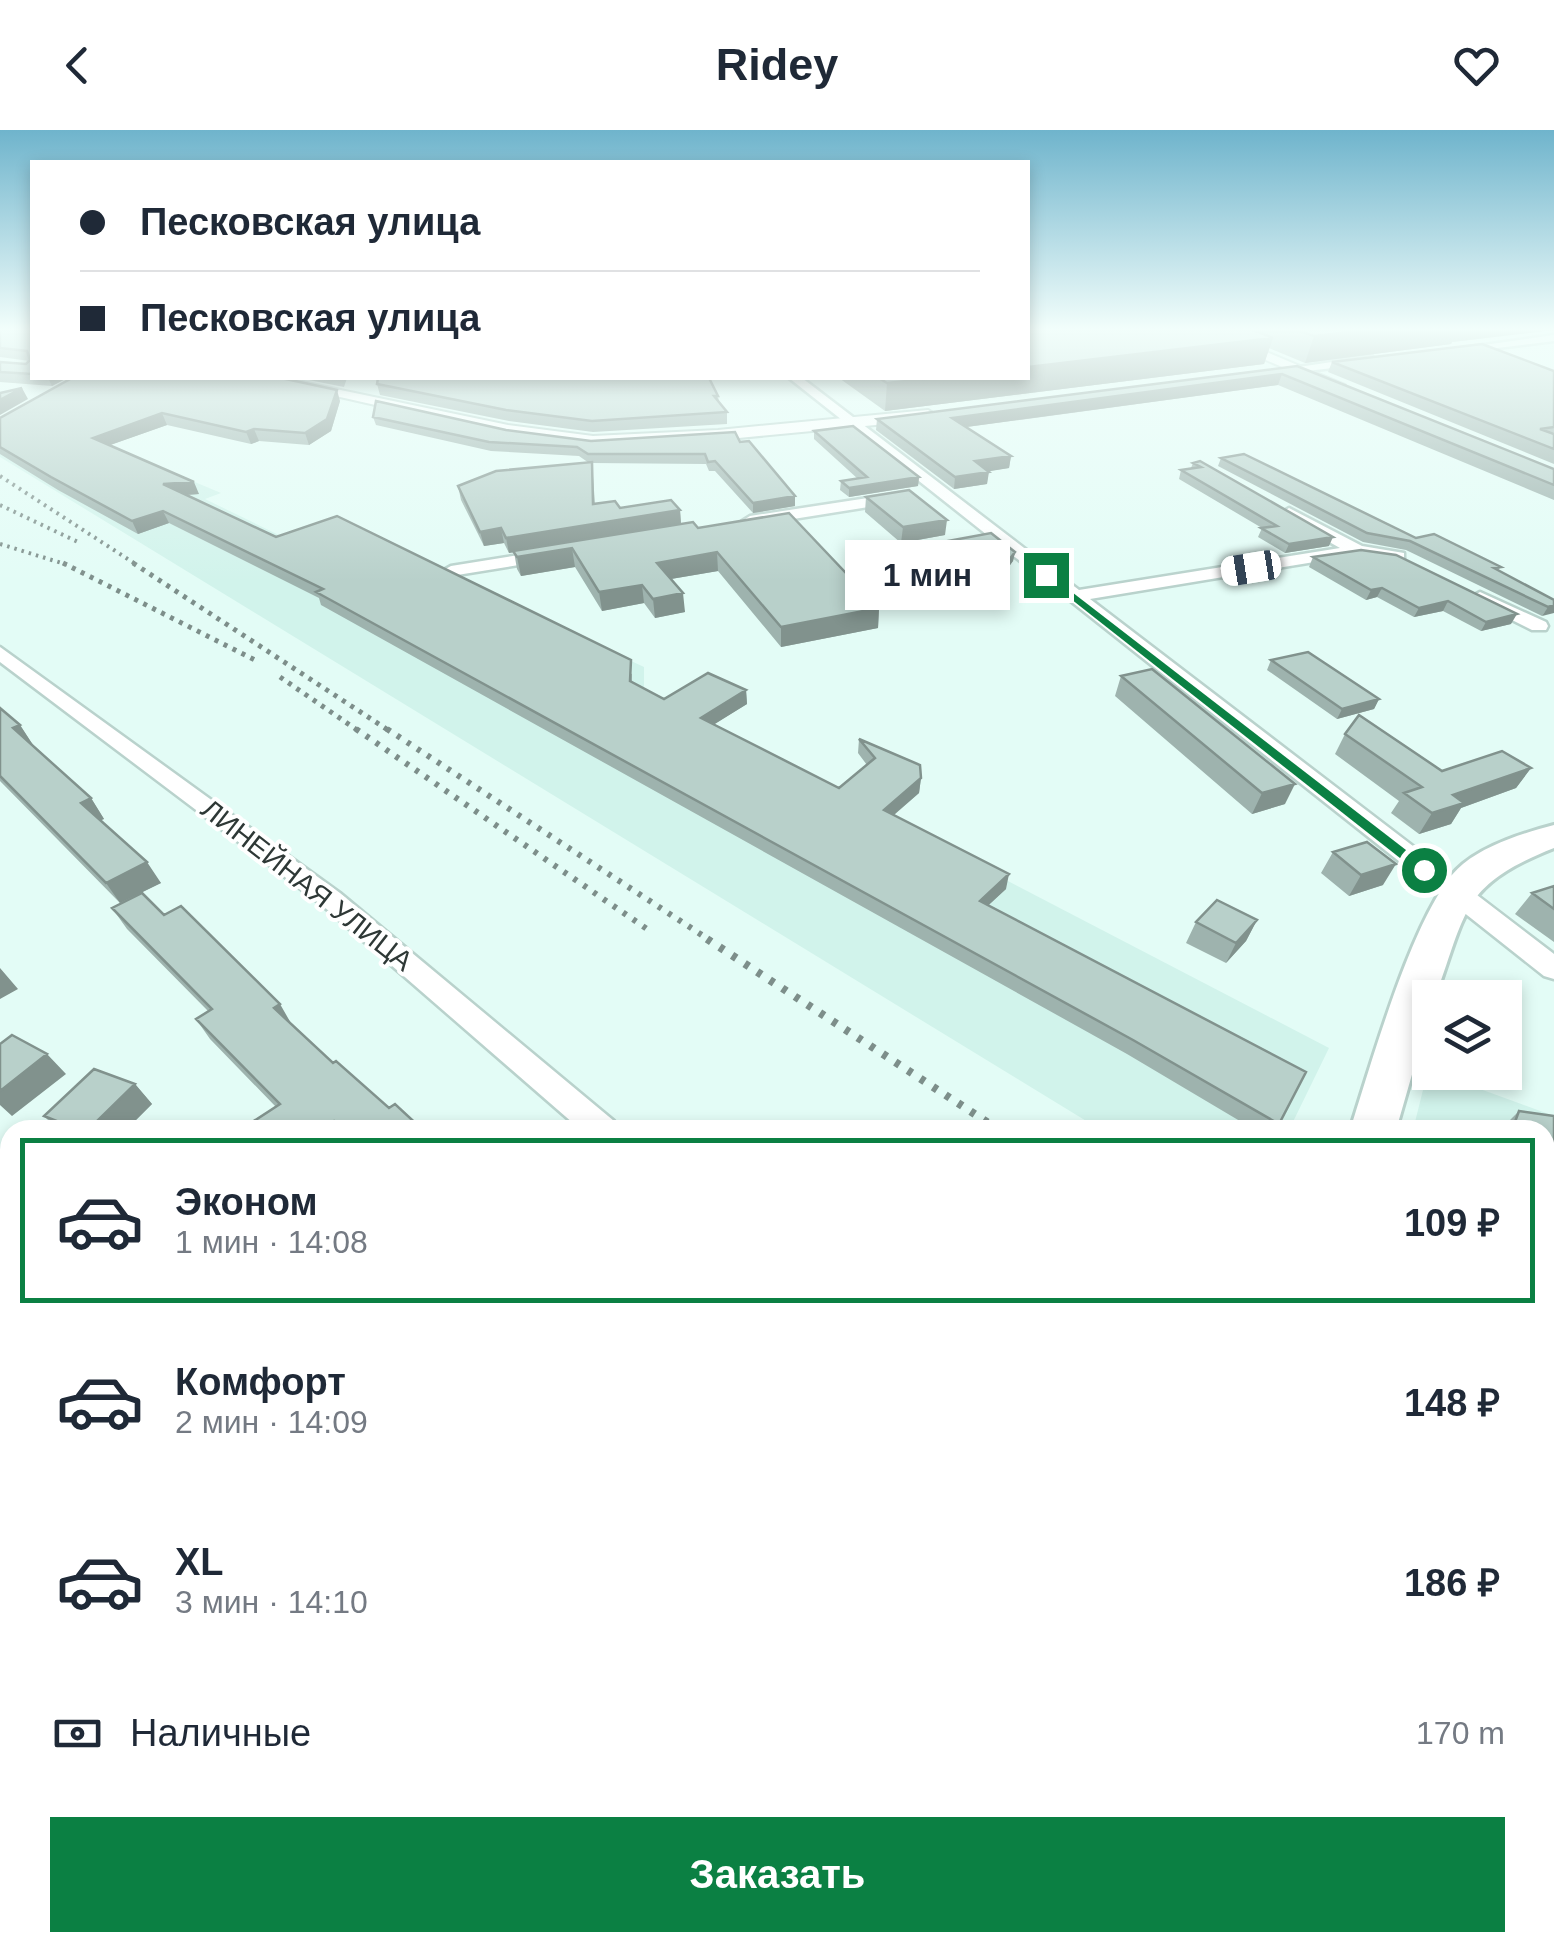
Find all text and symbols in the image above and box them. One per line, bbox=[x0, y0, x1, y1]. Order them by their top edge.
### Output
icon: back bbox=[50, 38, 105, 93]
icon: heart bbox=[1449, 38, 1504, 93]
text: Ridey bbox=[716, 39, 838, 90]
text: Песковская улица bbox=[140, 201, 480, 243]
text: Песковская улица bbox=[140, 297, 480, 339]
callout: 1 мин bbox=[846, 540, 1011, 610]
car bbox=[1219, 548, 1283, 588]
route end bbox=[1024, 553, 1069, 598]
text: 1 мин bbox=[883, 557, 972, 593]
street label: ЛИНЕЙНАЯ УЛИЦА bbox=[195, 793, 419, 977]
route start bbox=[1402, 848, 1447, 893]
map controls bbox=[1412, 980, 1522, 1090]
button: layers bbox=[1412, 980, 1522, 1090]
icon: car bbox=[55, 1176, 145, 1266]
text: Эконом bbox=[175, 1181, 318, 1223]
text: 109 ₽ bbox=[1404, 1202, 1500, 1244]
text: 1 мин · 14:08 bbox=[175, 1224, 368, 1260]
icon: car bbox=[55, 1356, 145, 1446]
text: Комфорт bbox=[175, 1361, 346, 1403]
text: 148 ₽ bbox=[1404, 1382, 1500, 1424]
text: 2 мин · 14:09 bbox=[175, 1404, 368, 1440]
icon: car bbox=[55, 1536, 145, 1626]
text: XL bbox=[175, 1541, 224, 1583]
text: 186 ₽ bbox=[1404, 1562, 1500, 1604]
text: 3 мин · 14:10 bbox=[175, 1584, 368, 1620]
icon: cash bbox=[50, 1706, 105, 1761]
text: Наличные bbox=[130, 1712, 311, 1754]
text: 170 m bbox=[1416, 1715, 1505, 1751]
button: Заказать bbox=[50, 1817, 1505, 1932]

